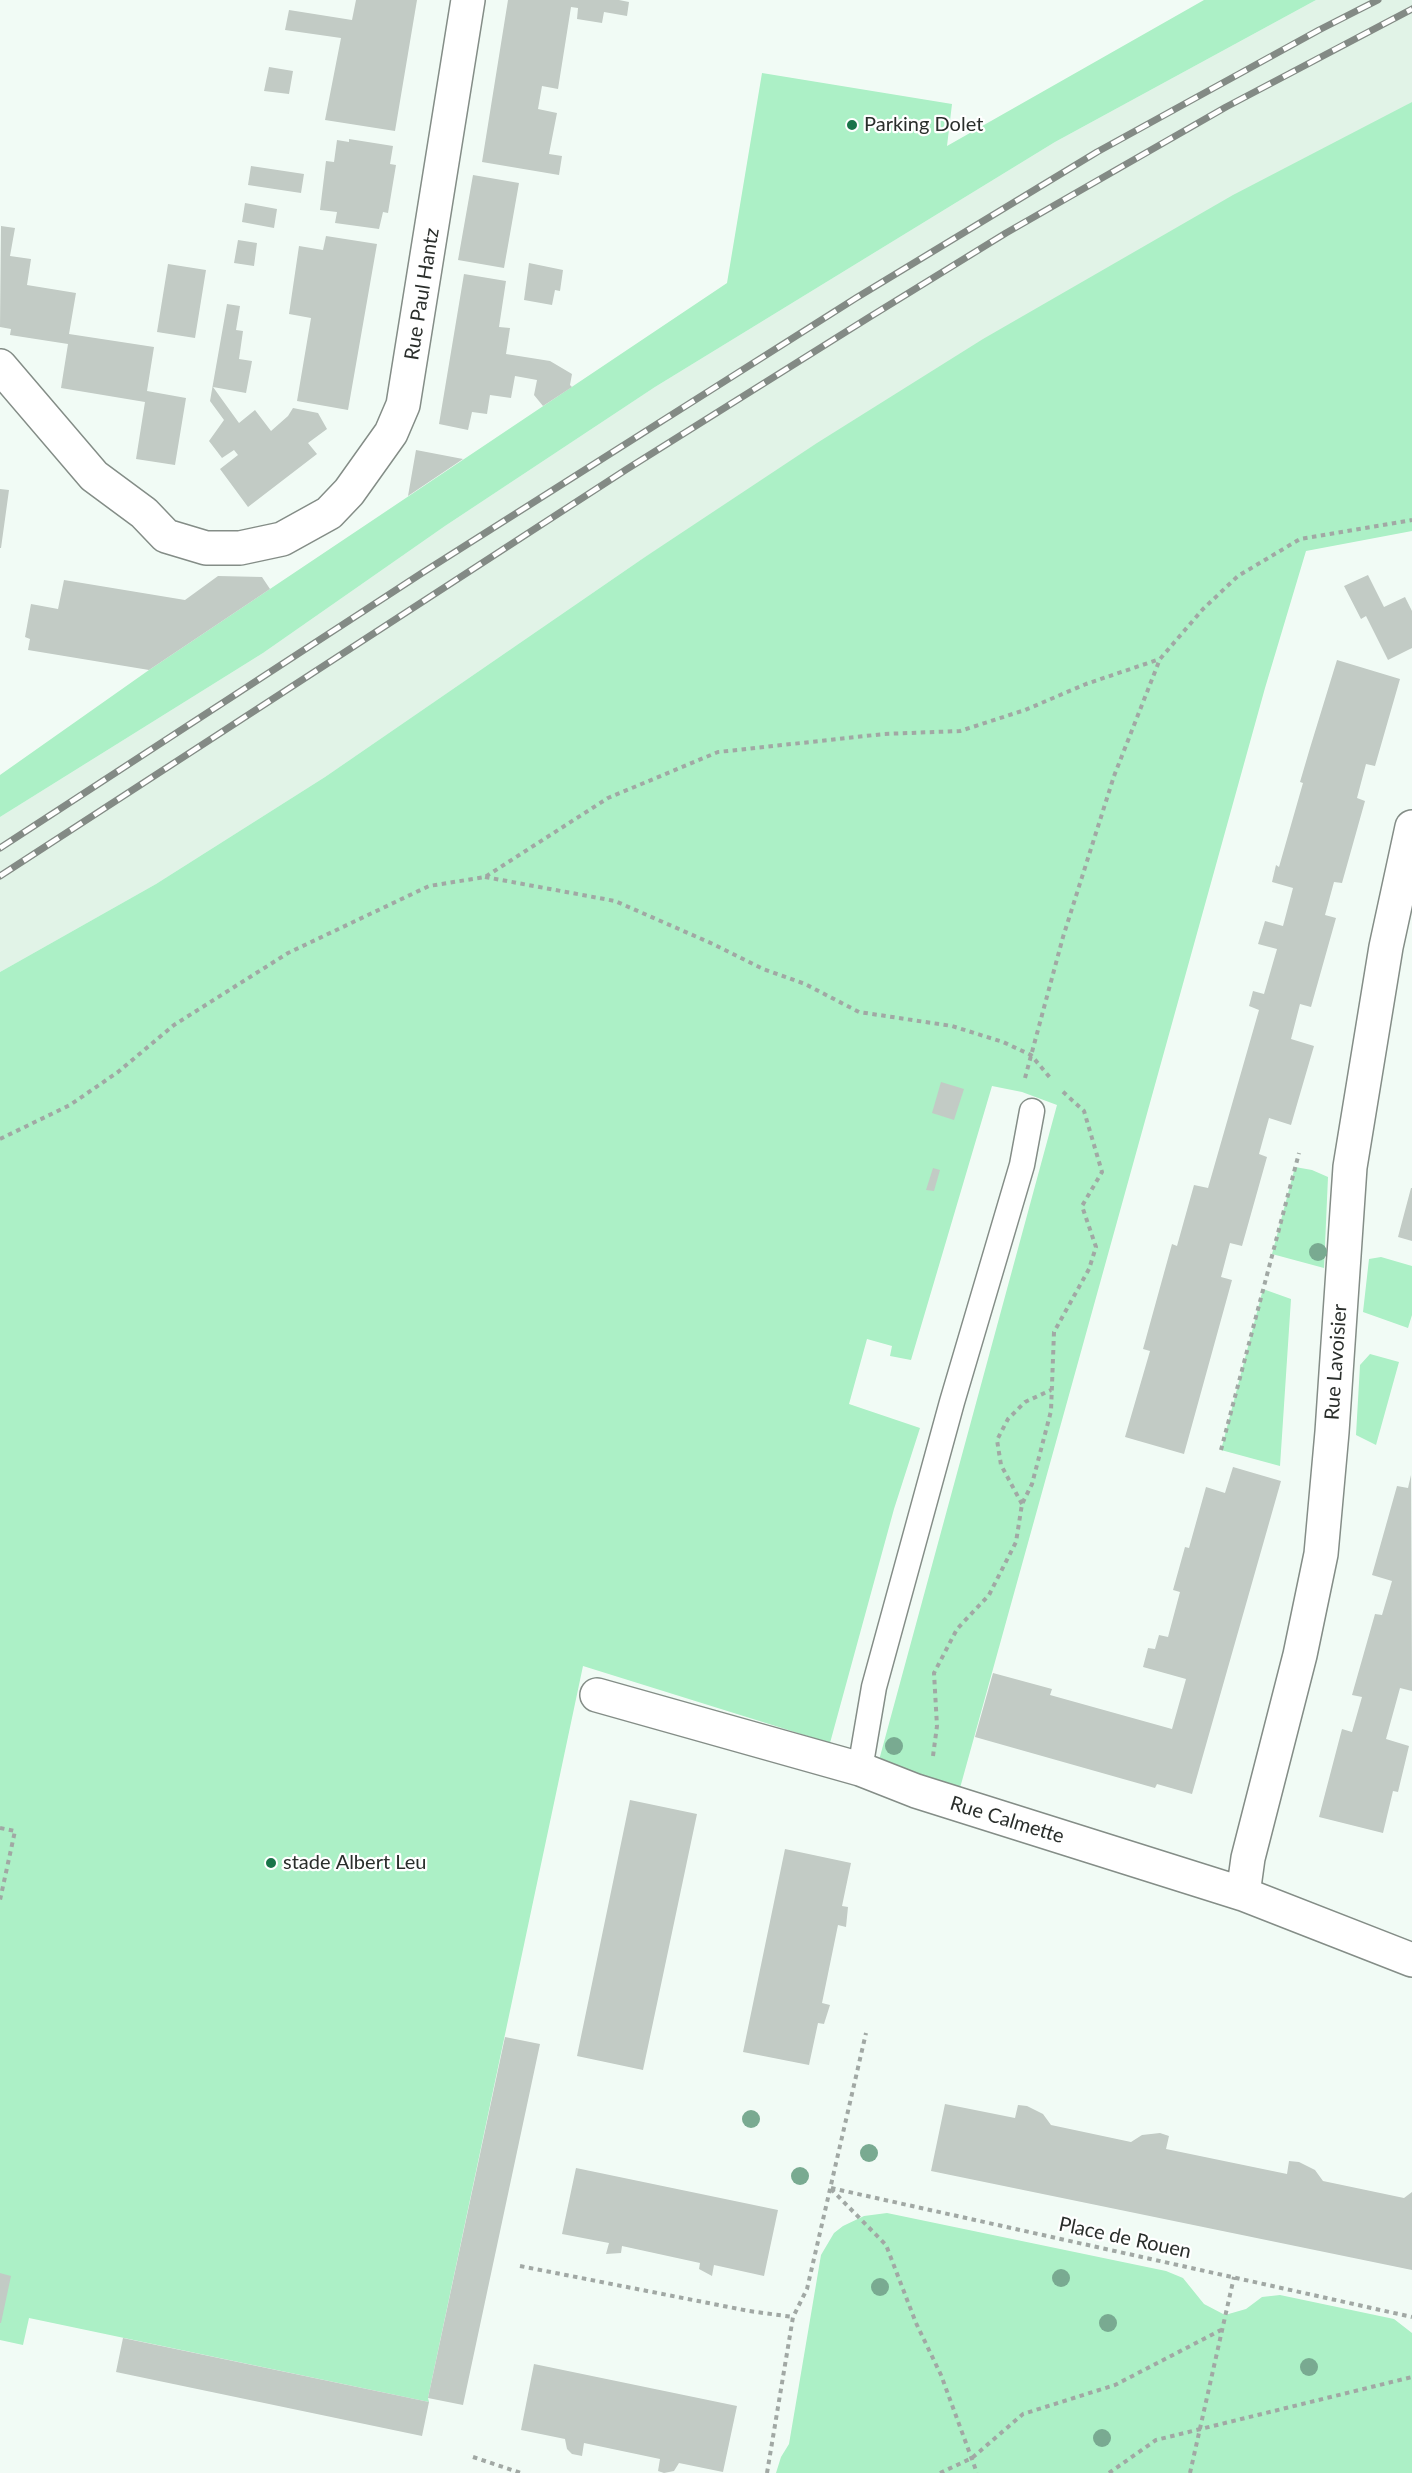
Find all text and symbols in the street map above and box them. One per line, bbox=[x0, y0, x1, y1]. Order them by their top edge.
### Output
place label: Parking Dolet bbox=[864, 113, 983, 137]
marker: Parking Dolet bbox=[845, 118, 859, 132]
street label: Rue Paul Hantz bbox=[400, 226, 444, 362]
street label: Rue Lavoisier bbox=[1320, 1303, 1352, 1421]
street label: Rue Calmette bbox=[947, 1791, 1067, 1849]
place label: stade Albert Leu bbox=[283, 1851, 426, 1875]
marker: stade Albert Leu bbox=[264, 1856, 278, 1870]
street label: Place de Rouen bbox=[1057, 2212, 1193, 2264]

